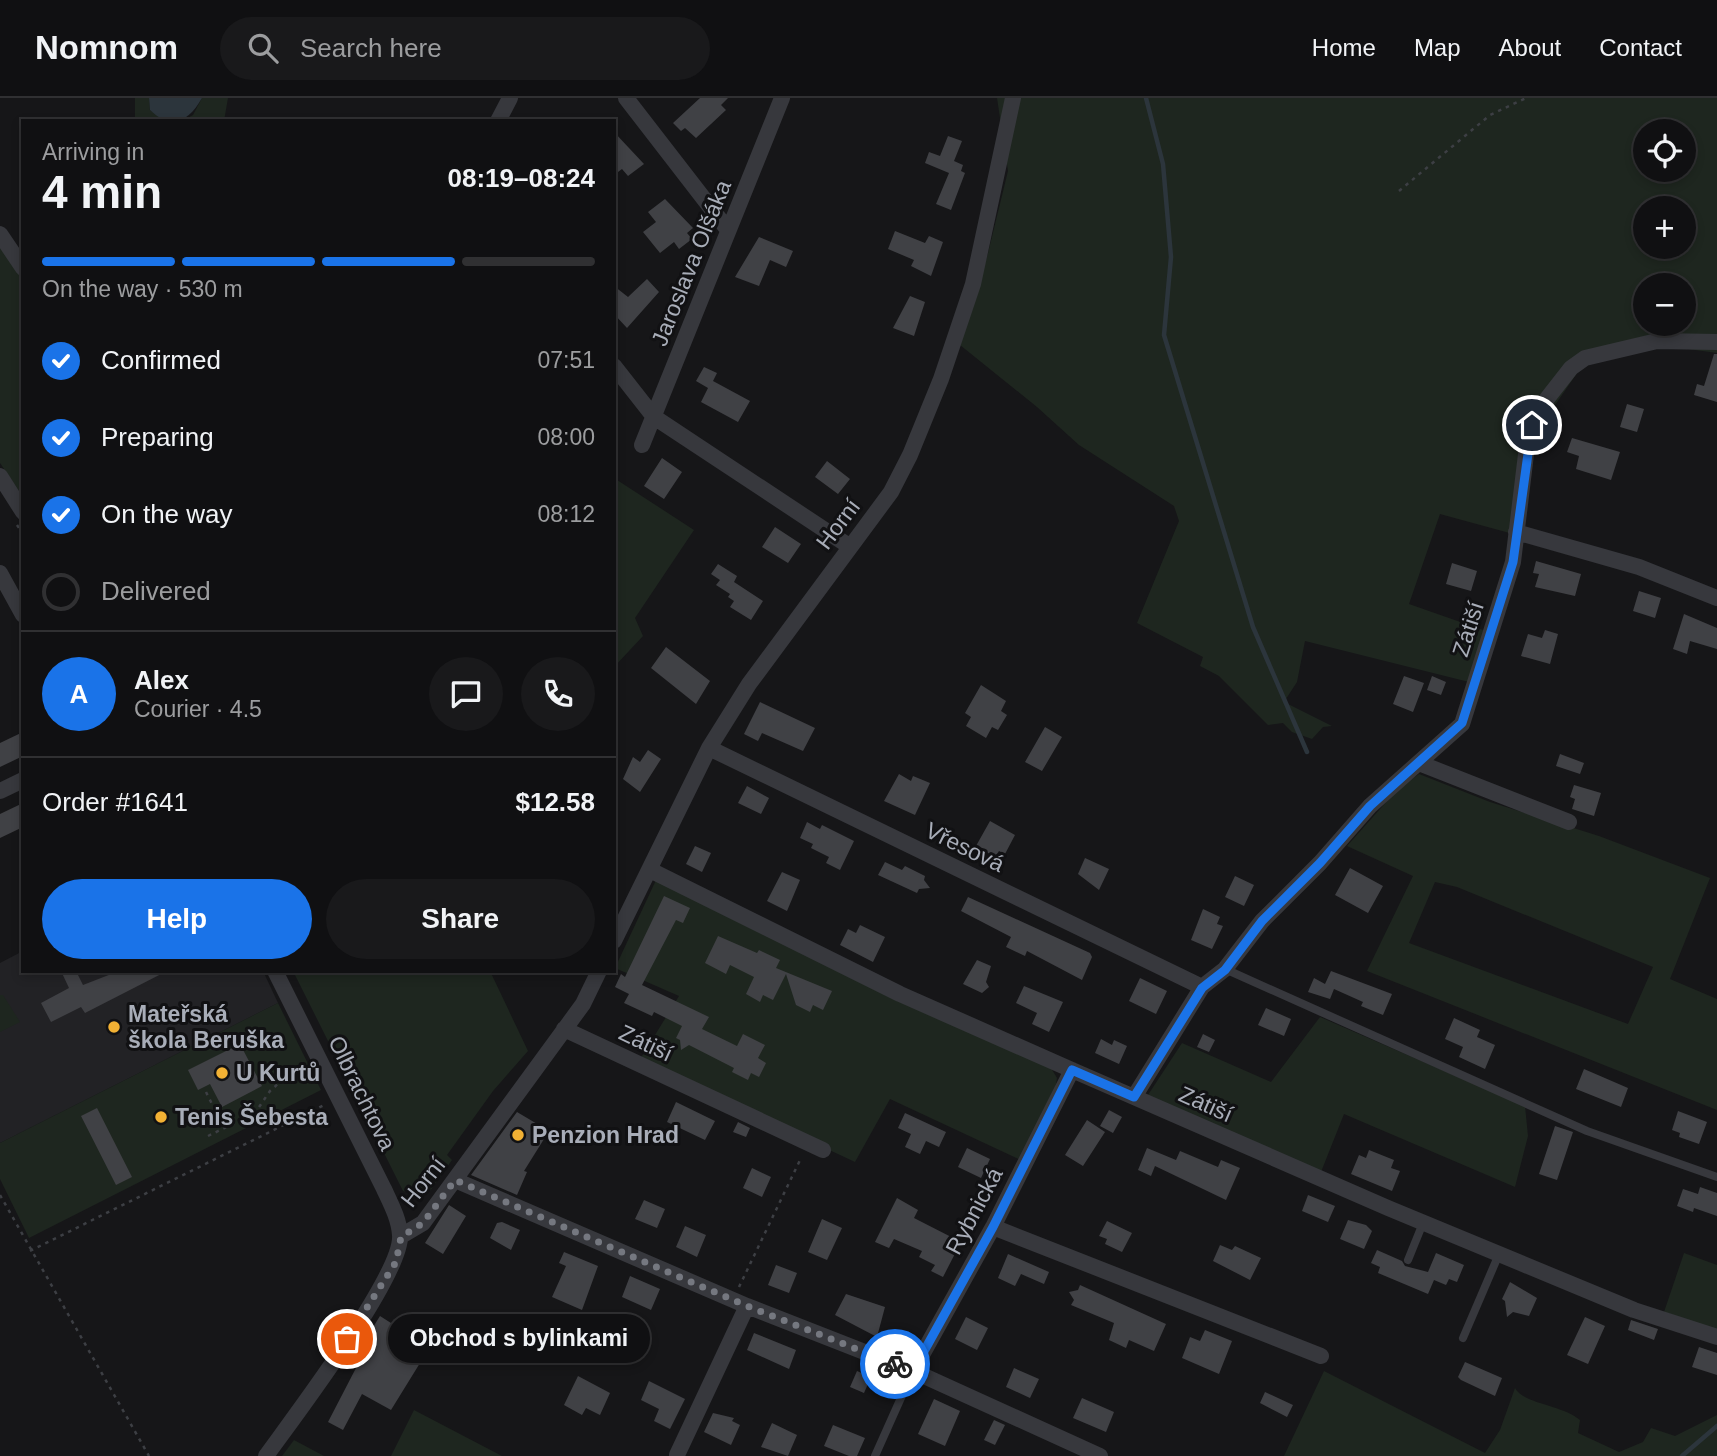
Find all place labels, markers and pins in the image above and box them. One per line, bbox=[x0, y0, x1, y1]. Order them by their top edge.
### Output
pin bbox=[1502, 395, 1562, 455]
place label: Mateřská škola Beruška bbox=[128, 1001, 284, 1053]
marker: Mateřská škola Beruška bbox=[106, 1019, 122, 1035]
place label: U Kurtů bbox=[236, 1060, 320, 1086]
marker: U Kurtů bbox=[214, 1065, 230, 1081]
place label: Tenis Šebesta bbox=[175, 1103, 328, 1130]
marker: Tenis Šebesta bbox=[153, 1109, 169, 1125]
place label: Penzion Hrad bbox=[532, 1122, 679, 1148]
marker: Penzion Hrad bbox=[510, 1127, 526, 1143]
pin bbox=[317, 1309, 377, 1369]
callout: Obchod s bylinkami bbox=[389, 1314, 652, 1364]

